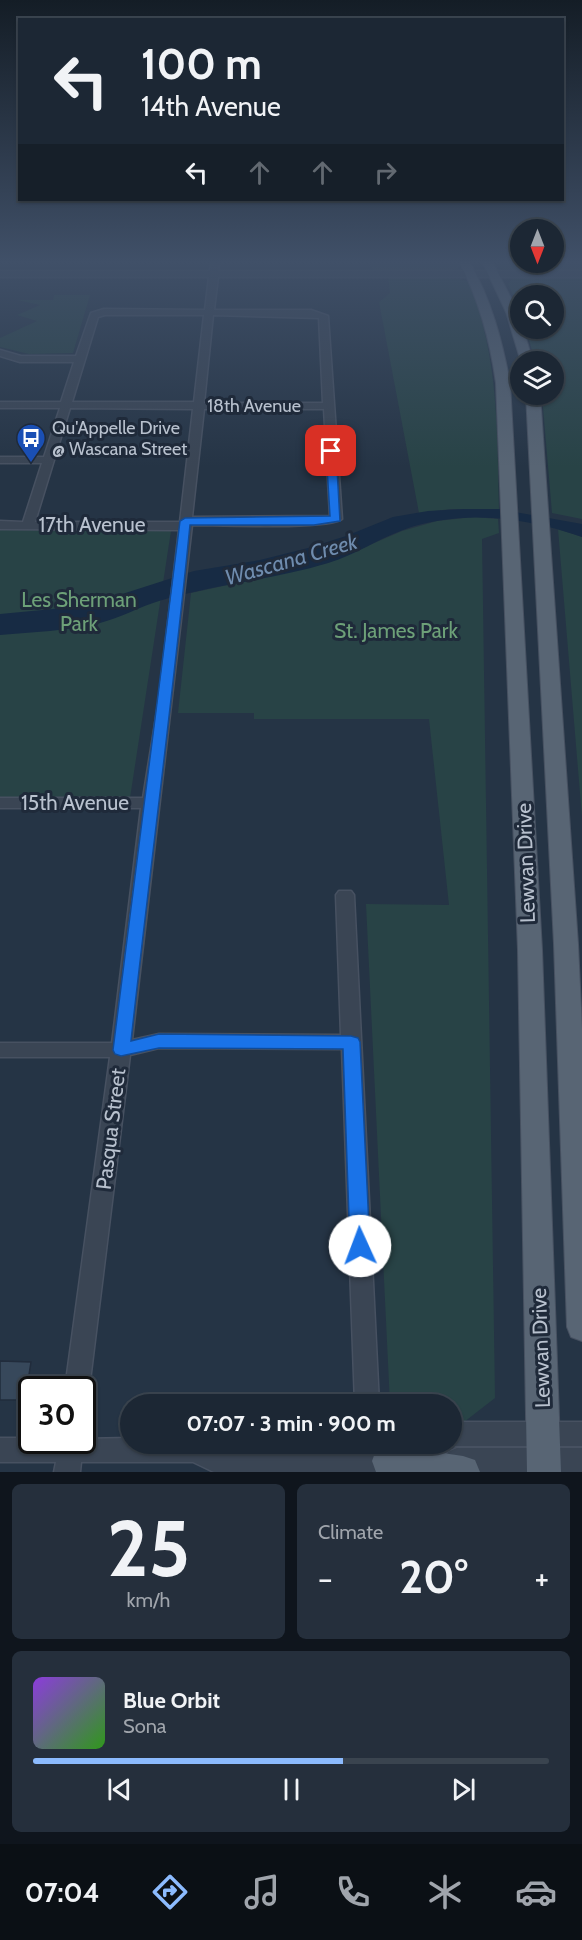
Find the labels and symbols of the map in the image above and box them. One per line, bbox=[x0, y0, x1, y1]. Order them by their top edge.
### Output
north arrow bbox=[510, 219, 564, 273]
street label: 18th Avenue bbox=[207, 395, 301, 417]
place label: Qu'Appelle Drive @ Wascana Street bbox=[52, 417, 187, 460]
bus stop icon: Qu'Appelle Drive @ Wascana Street bbox=[15, 422, 47, 464]
pin bbox=[305, 425, 356, 476]
street label: 17th Avenue bbox=[38, 512, 146, 537]
water label: Wascana Creek bbox=[222, 528, 361, 591]
park label: Les Sherman Park bbox=[21, 587, 137, 636]
park label: St. James Park bbox=[334, 618, 458, 643]
street label: 15th Avenue bbox=[21, 790, 129, 815]
street label: Lewvan Drive bbox=[511, 802, 540, 923]
street label: Pasqua Street bbox=[91, 1067, 130, 1191]
position arrow bbox=[328, 1214, 392, 1278]
street label: Lewvan Drive bbox=[526, 1287, 555, 1408]
speed limit sign: 30 bbox=[18, 1376, 96, 1454]

